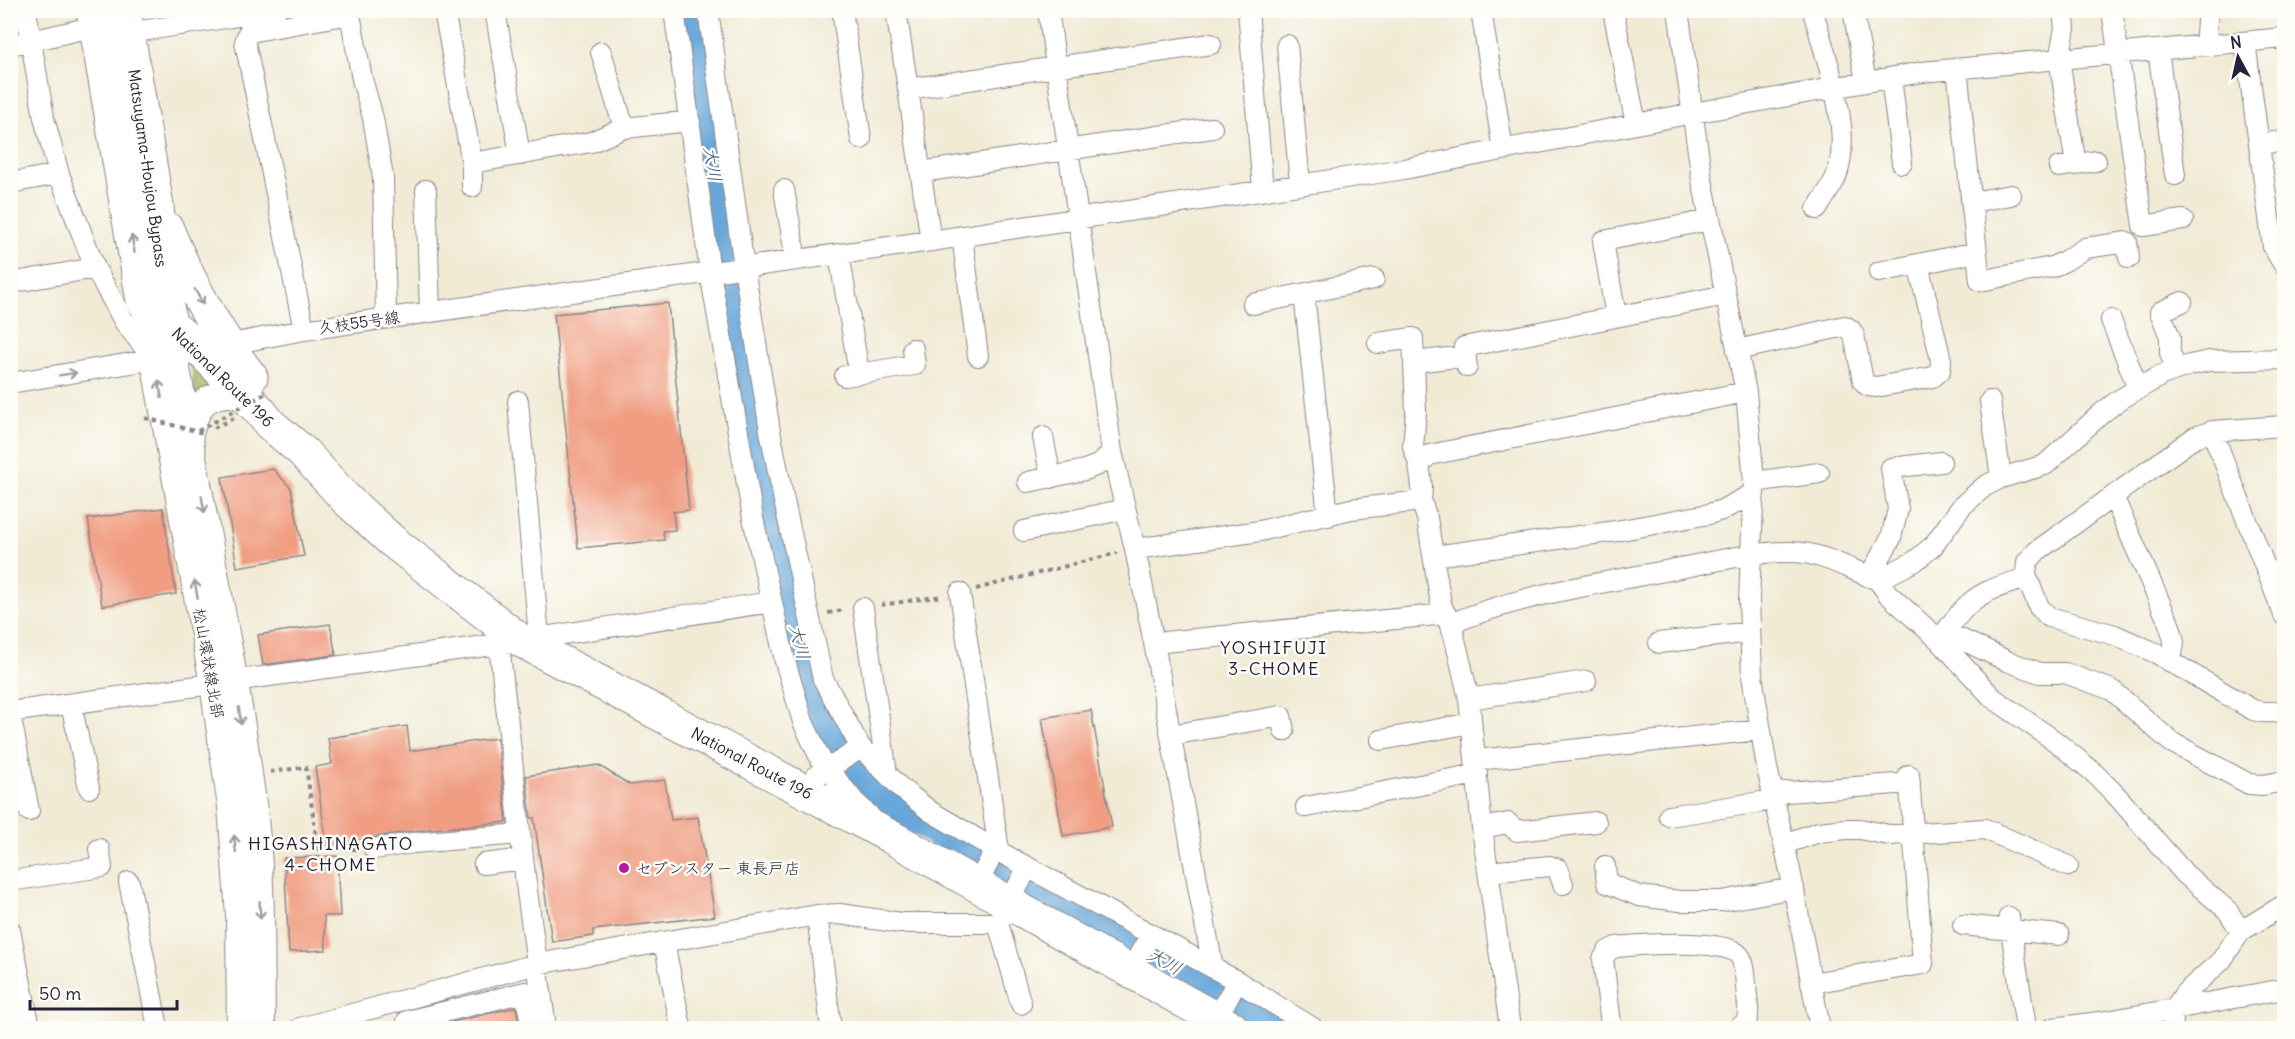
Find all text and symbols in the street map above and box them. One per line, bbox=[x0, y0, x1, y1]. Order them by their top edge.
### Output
north arrow bbox=[2208, 27, 2268, 87]
text: N bbox=[2229, 31, 2243, 53]
street label: Matsuyama-Houjou Bypass bbox=[124, 68, 172, 268]
water label: 大川 bbox=[699, 144, 727, 184]
one-way arrow bbox=[127, 234, 138, 254]
one-way arrow bbox=[194, 287, 205, 305]
street label: 久枝55号線 bbox=[317, 306, 401, 338]
street label: National Route 196 bbox=[168, 323, 278, 431]
one-way arrow bbox=[58, 368, 78, 379]
one-way arrow bbox=[154, 380, 165, 399]
one-way arrow bbox=[198, 493, 209, 513]
one-way arrow bbox=[190, 580, 201, 599]
street label: 松山環状線北部 bbox=[189, 606, 229, 720]
water label: 大川 bbox=[784, 622, 816, 662]
district label: YOSHIFUJI 3-CHOME bbox=[1220, 636, 1328, 680]
one-way arrow bbox=[235, 706, 246, 726]
street label: National Route 196 bbox=[688, 723, 816, 803]
district label: HIGASHINAGATO 4-CHOME bbox=[248, 832, 414, 876]
one-way arrow bbox=[229, 835, 240, 855]
place label: セブンスター 東長戸店 bbox=[636, 858, 800, 878]
marker: セブンスター 東長戸店 bbox=[617, 861, 631, 875]
one-way arrow bbox=[255, 900, 266, 920]
water label: 大川 bbox=[1144, 942, 1186, 980]
scale bar bbox=[30, 973, 177, 1011]
text: 50 m bbox=[39, 982, 81, 1005]

